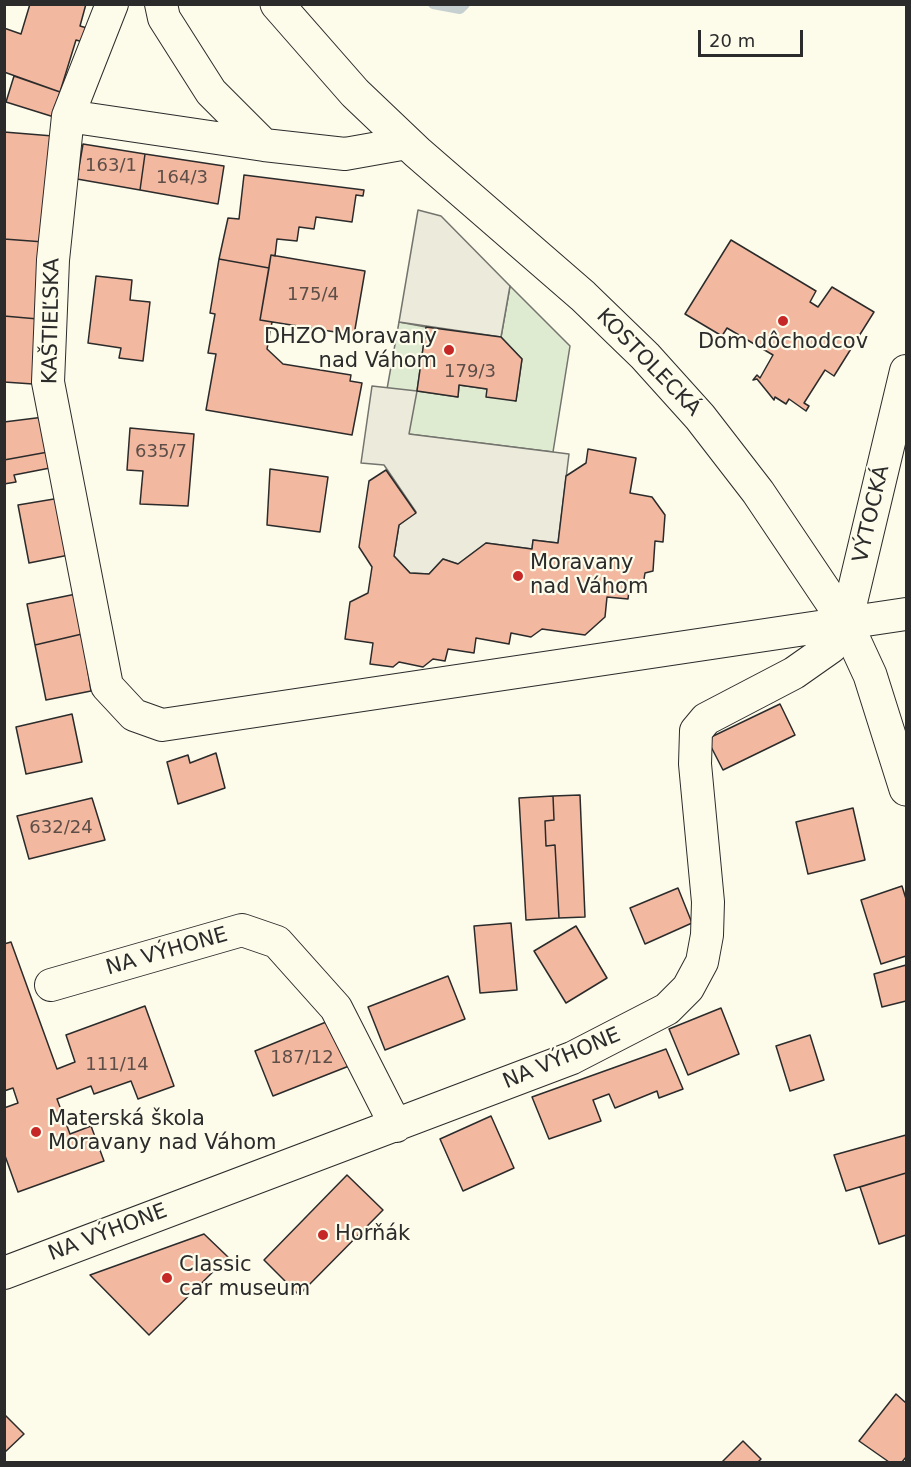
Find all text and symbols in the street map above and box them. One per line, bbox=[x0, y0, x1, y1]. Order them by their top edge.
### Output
scale bar bbox=[701, 18, 806, 56]
text: 20 m bbox=[709, 30, 755, 51]
house number: 163/1 bbox=[85, 155, 137, 177]
house number: 164/3 bbox=[156, 167, 208, 189]
street label: KAŠTIEĽSKA bbox=[38, 258, 66, 384]
house number: 175/4 bbox=[287, 284, 339, 306]
street label: KOSTOLECKÁ bbox=[591, 304, 705, 422]
marker: Dom dôchodcov bbox=[776, 314, 790, 328]
place label: DHZO Moravany nad Váhom bbox=[264, 325, 437, 375]
place label: Dom dôchodcov bbox=[698, 330, 868, 356]
marker: DHZO Moravany nad Váhom bbox=[442, 343, 456, 357]
house number: 179/3 bbox=[444, 361, 496, 383]
house number: 635/7 bbox=[135, 441, 187, 463]
street label: VÝTOCKÁ bbox=[849, 463, 895, 565]
place label: Moravany nad Váhom bbox=[530, 551, 648, 601]
marker: Moravany nad Váhom bbox=[511, 569, 525, 583]
house number: 632/24 bbox=[29, 817, 93, 839]
street label: NA VÝHONE bbox=[103, 923, 231, 981]
street label: NA VÝHONE bbox=[499, 1023, 625, 1095]
house number: 187/12 bbox=[270, 1047, 334, 1069]
house number: 111/14 bbox=[85, 1054, 149, 1076]
place label: Materská škola Moravany nad Váhom bbox=[48, 1107, 277, 1157]
marker: Materská škola Moravany nad Váhom bbox=[29, 1125, 43, 1139]
street label: NA VÝHONE bbox=[45, 1199, 171, 1267]
place label: Horňák bbox=[335, 1222, 410, 1248]
marker: Horňák bbox=[316, 1228, 330, 1242]
place label: Classic car museum bbox=[179, 1253, 310, 1303]
marker: Classic car museum bbox=[160, 1271, 174, 1285]

